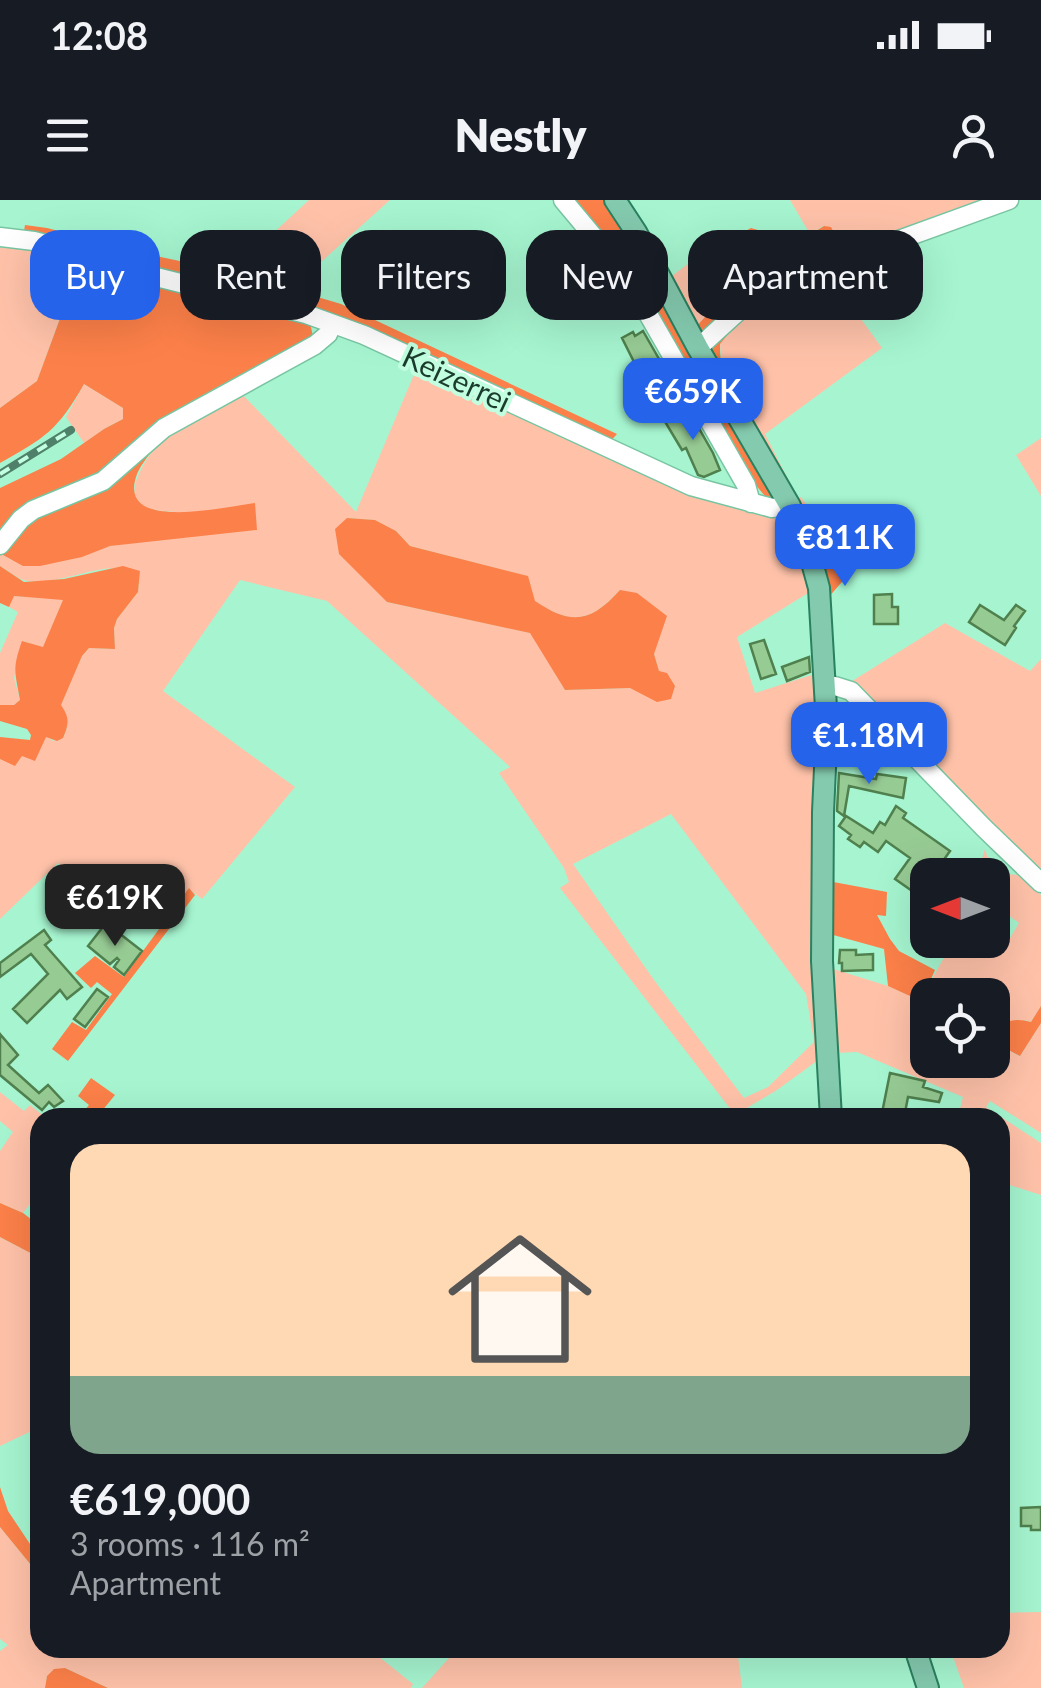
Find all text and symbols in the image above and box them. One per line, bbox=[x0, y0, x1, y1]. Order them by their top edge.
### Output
text: 12:08 bbox=[50, 12, 148, 58]
icon: menu bbox=[40, 108, 95, 163]
text: Nestly bbox=[455, 108, 586, 162]
icon: person bbox=[946, 108, 1001, 163]
chip: Buy bbox=[30, 230, 160, 320]
chip: Rent bbox=[180, 230, 321, 320]
chip: Filters bbox=[341, 230, 506, 320]
chip: New bbox=[526, 230, 668, 320]
chip: Apartment bbox=[688, 230, 923, 320]
street label: Keizerrei bbox=[397, 337, 517, 419]
pin: €659K bbox=[623, 358, 763, 443]
text: €659K bbox=[645, 371, 741, 410]
pin: €811K bbox=[775, 504, 915, 589]
text: €811K bbox=[797, 517, 893, 556]
pin: €1.18M bbox=[788, 702, 950, 787]
text: €1.18M bbox=[813, 715, 925, 754]
north arrow bbox=[910, 858, 1010, 958]
map controls bbox=[910, 858, 1010, 1078]
pin: €619K bbox=[45, 864, 185, 949]
text: €619K bbox=[67, 877, 163, 916]
button: locate bbox=[910, 978, 1010, 1078]
icon: home bbox=[430, 1209, 610, 1389]
text: €619,000 bbox=[70, 1474, 250, 1524]
text: 3 rooms · 116 m² bbox=[70, 1524, 310, 1563]
text: Apartment bbox=[70, 1563, 221, 1602]

